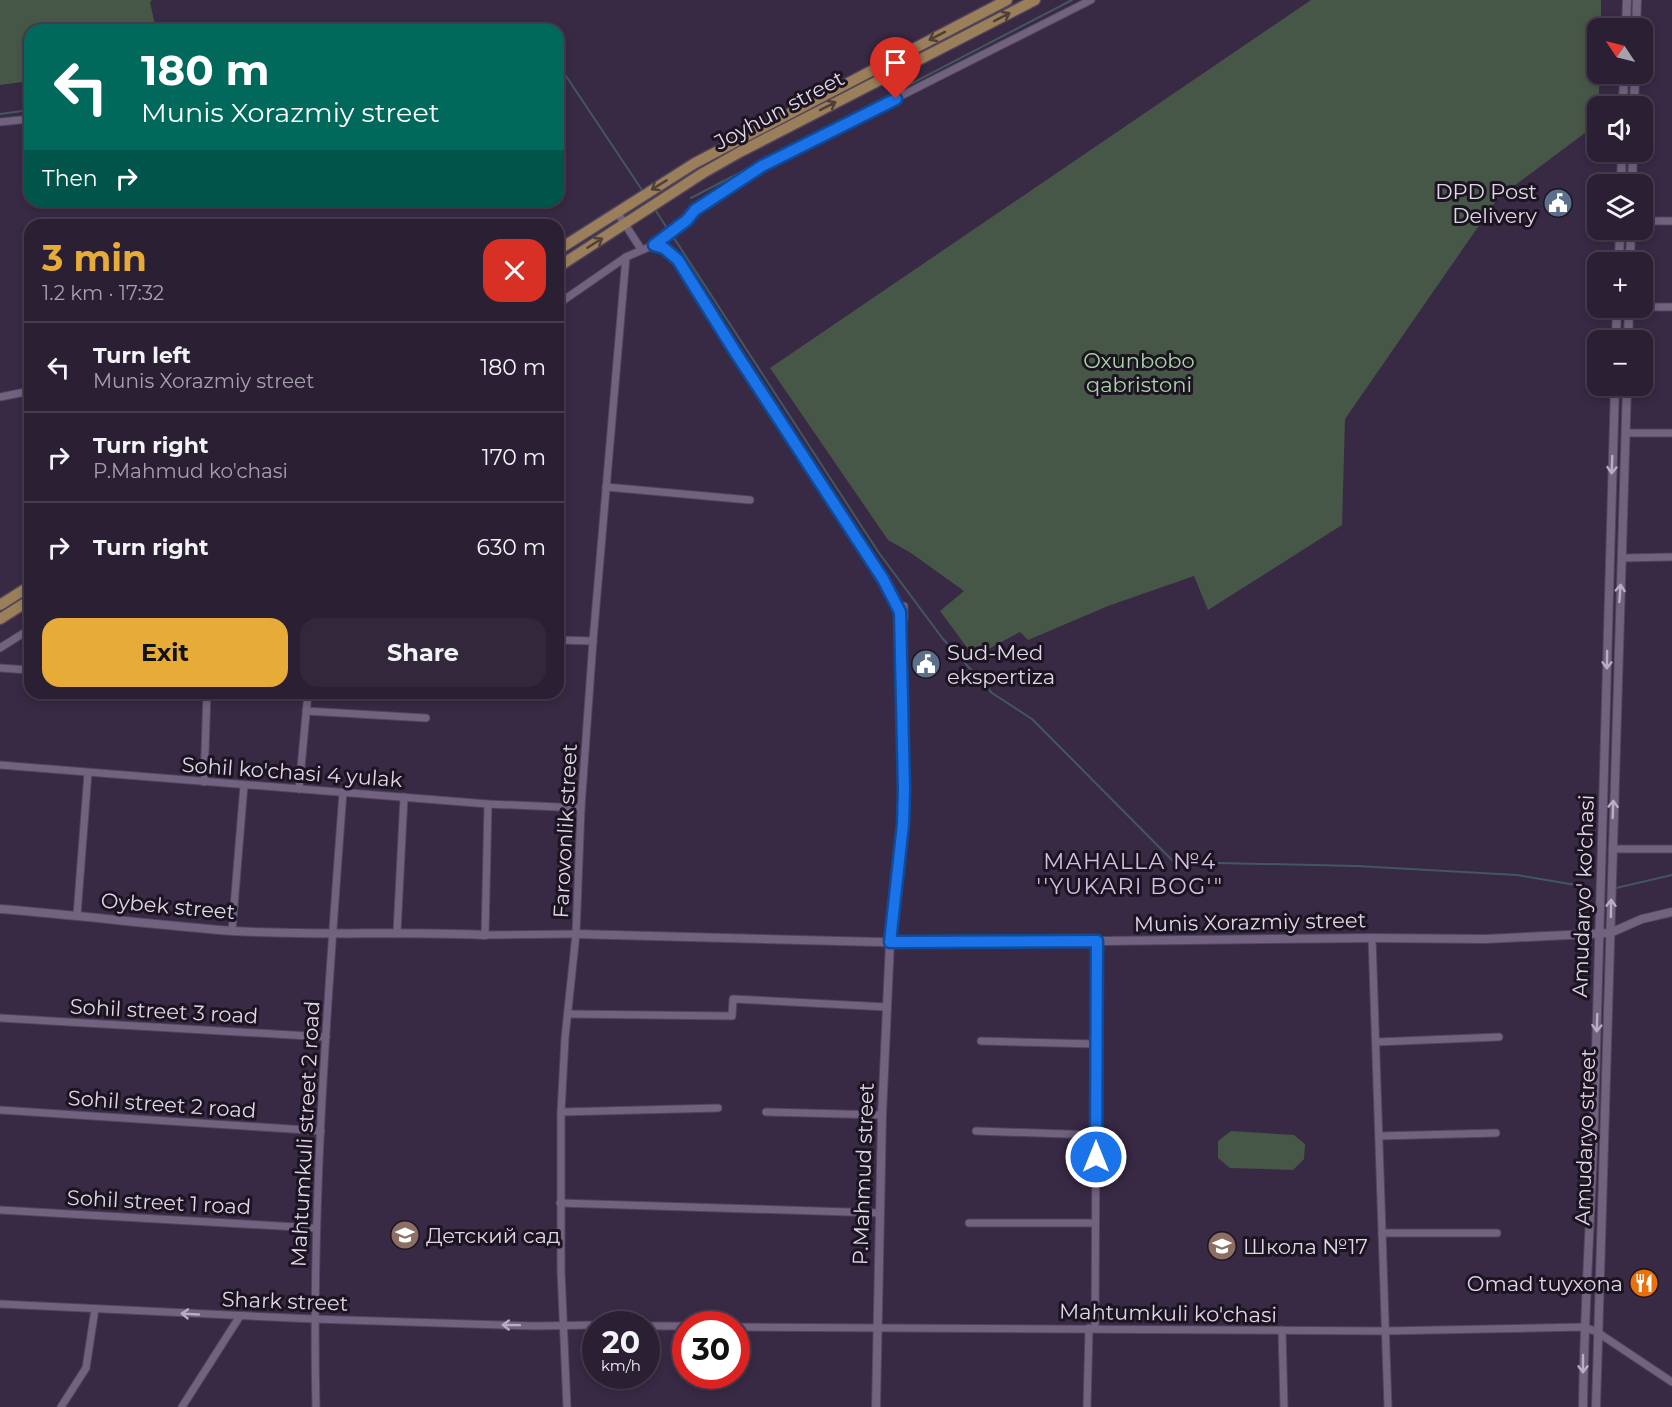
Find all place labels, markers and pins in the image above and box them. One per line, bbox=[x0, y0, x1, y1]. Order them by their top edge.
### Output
pin bbox=[870, 37, 921, 99]
place label: DPD Post Delivery bbox=[1435, 179, 1538, 228]
public building icon: DPD Post Delivery bbox=[1542, 187, 1574, 219]
place label: Sud-Med ekspertiza bbox=[947, 640, 1055, 689]
public building icon: Sud-Med ekspertiza bbox=[910, 648, 942, 680]
school or university icon: Детский сад bbox=[389, 1219, 421, 1251]
place label: Детский сад bbox=[426, 1223, 560, 1248]
school or university icon: Школа №17 bbox=[1206, 1230, 1238, 1262]
place label: Школа №17 bbox=[1243, 1234, 1368, 1259]
restaurant icon: Omad tuyxona bbox=[1628, 1267, 1660, 1299]
place label: Omad tuyxona bbox=[1467, 1271, 1623, 1296]

